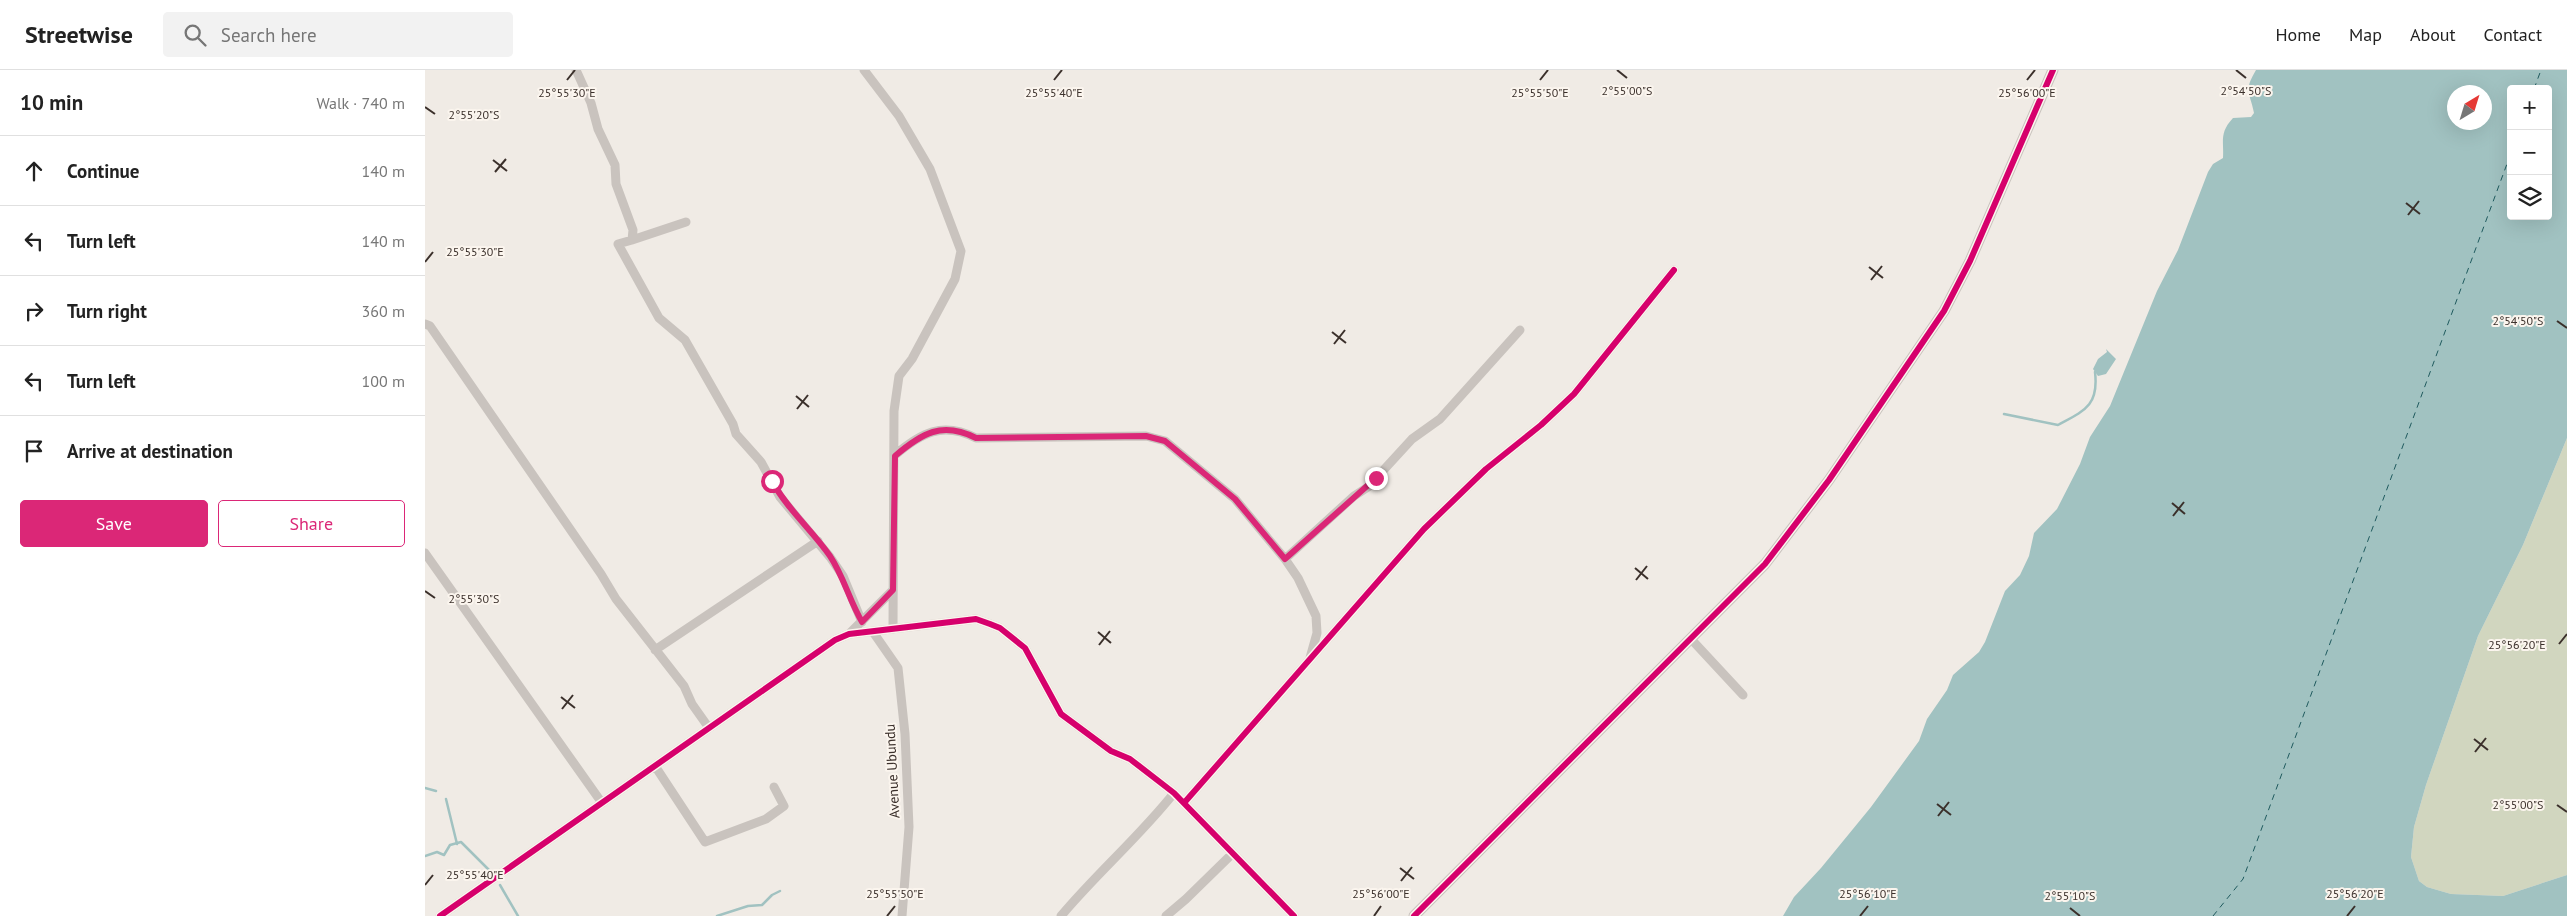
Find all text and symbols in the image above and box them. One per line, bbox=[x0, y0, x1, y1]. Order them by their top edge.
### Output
search box bbox=[163, 12, 513, 57]
text: Streetwise bbox=[25, 19, 133, 50]
icon: search bbox=[181, 21, 209, 49]
text: Search here bbox=[221, 23, 317, 47]
text: Home bbox=[2275, 23, 2321, 46]
text: Map bbox=[2349, 23, 2382, 46]
text: About bbox=[2410, 23, 2456, 46]
text: Contact bbox=[2484, 23, 2542, 46]
text: 2°55'00"S bbox=[1602, 83, 1652, 98]
text: 2°54'50"S bbox=[2221, 83, 2271, 98]
text: 25°55'30"E bbox=[538, 85, 596, 100]
text: 25°55'40"E bbox=[1025, 85, 1083, 100]
text: 25°55'50"E bbox=[1511, 85, 1569, 100]
text: 25°56'00"E bbox=[1998, 85, 2056, 100]
north arrow bbox=[2447, 85, 2492, 130]
map controls bbox=[2507, 85, 2552, 220]
button: + bbox=[2507, 85, 2552, 130]
text: 10 min bbox=[20, 89, 83, 116]
text: Walk · 740 m bbox=[316, 93, 405, 113]
text: 2°55'20"S bbox=[449, 107, 499, 122]
button: − bbox=[2507, 130, 2552, 175]
icon: ahead bbox=[20, 157, 48, 185]
text: Continue bbox=[67, 159, 139, 183]
text: 140 m bbox=[362, 161, 405, 181]
button: layers bbox=[2507, 175, 2552, 220]
icon: left bbox=[20, 227, 48, 255]
text: Turn left bbox=[67, 229, 136, 253]
text: 140 m bbox=[362, 231, 405, 251]
text: 25°55'30"E bbox=[446, 244, 504, 259]
icon: right bbox=[20, 297, 48, 325]
text: Turn right bbox=[67, 299, 147, 323]
text: 360 m bbox=[362, 301, 405, 321]
text: 2°54'50"S bbox=[2493, 313, 2543, 328]
icon: left bbox=[20, 367, 48, 395]
text: Turn left bbox=[67, 369, 136, 393]
text: 100 m bbox=[362, 371, 405, 391]
icon: arrive bbox=[20, 437, 48, 465]
text: Arrive at destination bbox=[67, 439, 233, 463]
route end bbox=[1365, 467, 1388, 490]
route start bbox=[761, 470, 784, 493]
button: Save bbox=[20, 500, 208, 547]
button: Share bbox=[218, 500, 405, 547]
text: 2°55'30"S bbox=[449, 591, 499, 606]
text: 25°56'20"E bbox=[2488, 637, 2546, 652]
street label: Avenue Ubundu bbox=[881, 723, 903, 819]
text: 2°55'00"S bbox=[2493, 797, 2543, 812]
text: 25°55'40"E bbox=[446, 867, 504, 882]
text: 25°55'50"E bbox=[866, 886, 924, 901]
text: 25°56'00"E bbox=[1352, 886, 1410, 901]
text: 25°56'10"E bbox=[1839, 886, 1897, 901]
text: 25°56'20"E bbox=[2326, 886, 2384, 901]
text: 2°55'10"S bbox=[2045, 888, 2095, 903]

